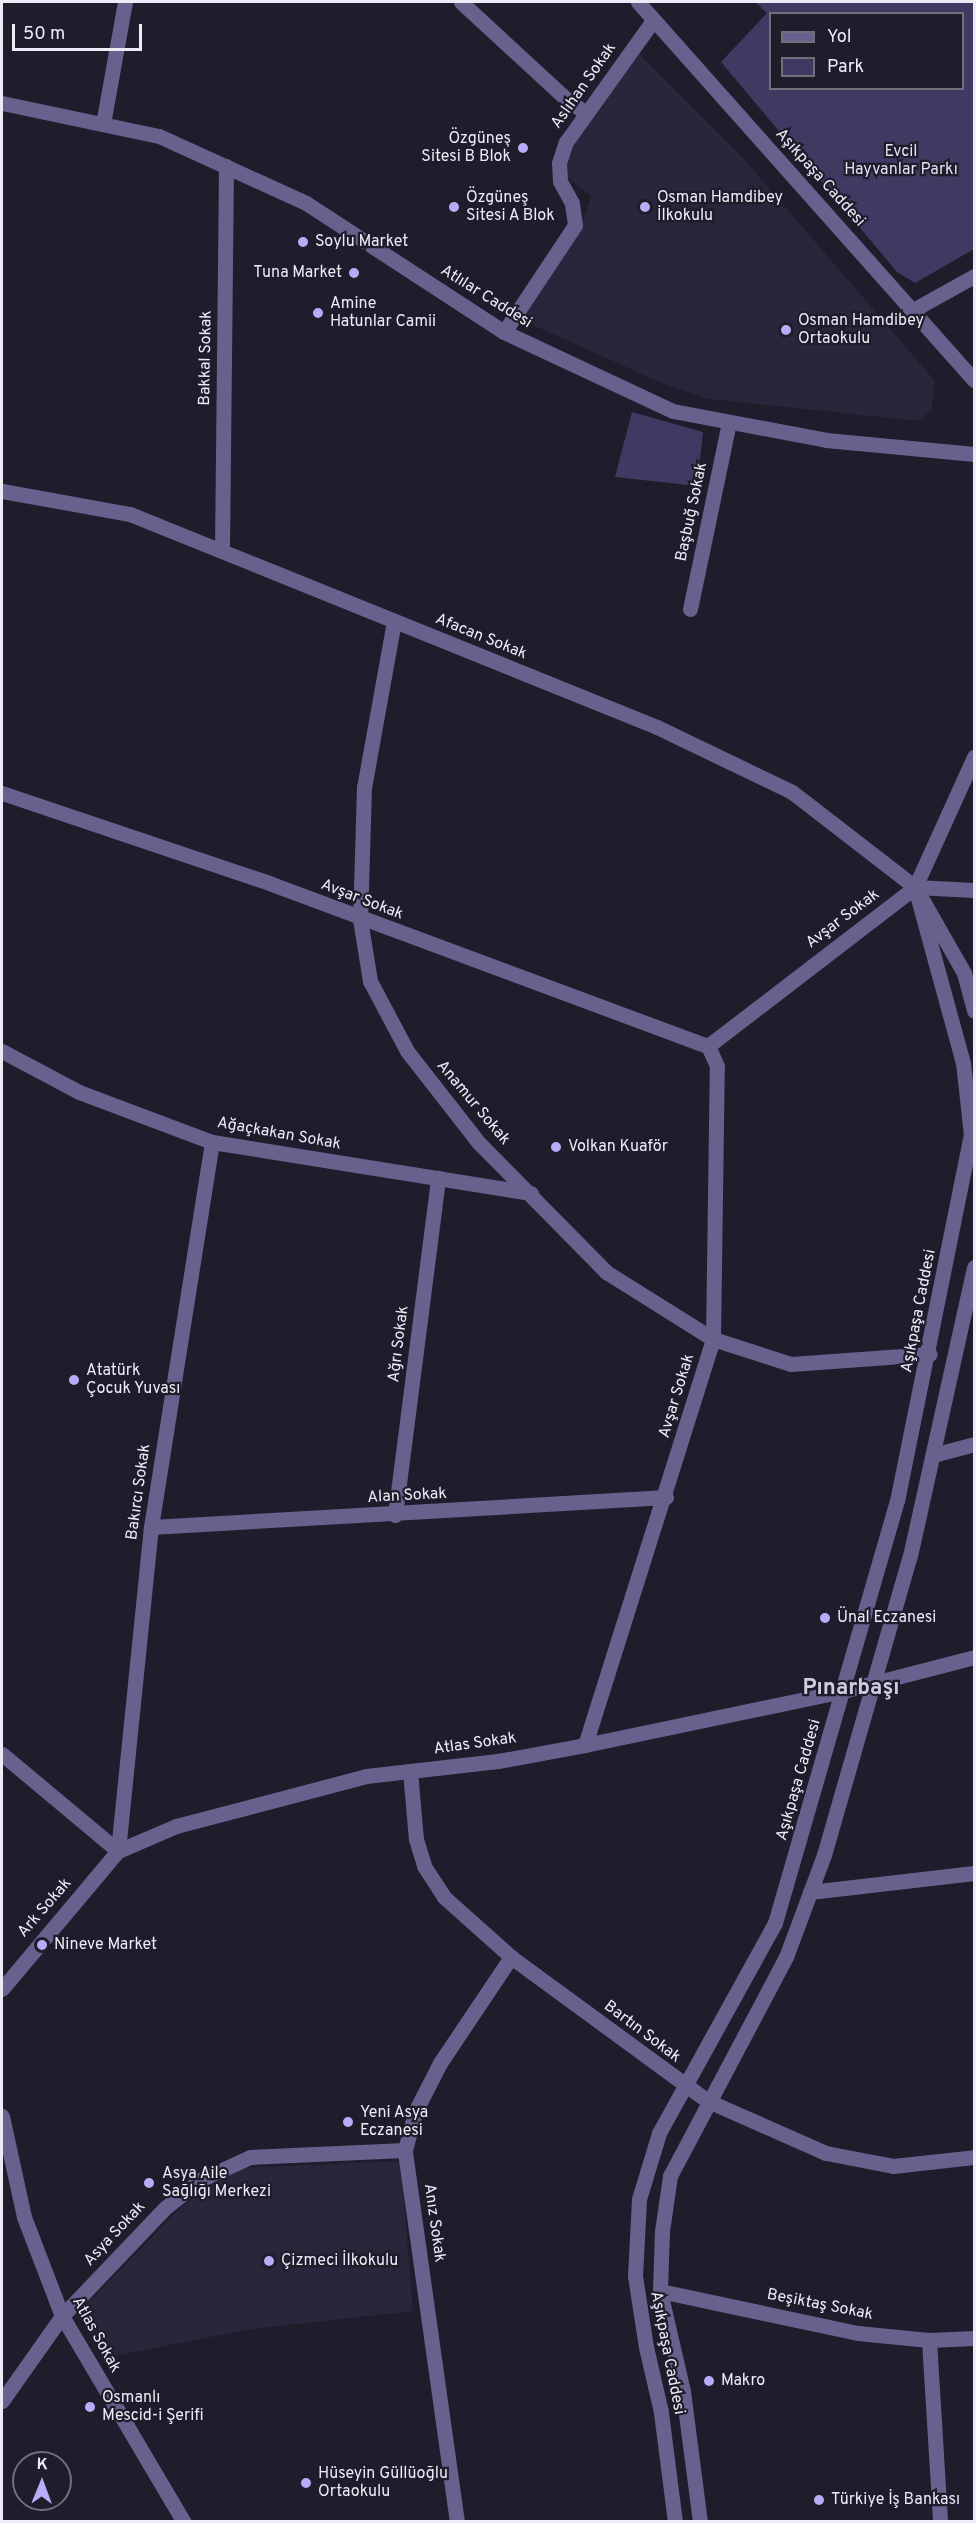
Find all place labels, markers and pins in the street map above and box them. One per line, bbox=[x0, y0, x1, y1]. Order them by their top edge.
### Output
place label: Özgüneş Sitesi B Blok bbox=[421, 129, 511, 167]
marker: Özgüneş Sitesi B Blok bbox=[516, 141, 530, 155]
place label: Özgüneş Sitesi A Blok bbox=[466, 188, 556, 226]
place label: Osman Hamdibey İlkokulu bbox=[657, 188, 783, 226]
marker: Özgüneş Sitesi A Blok bbox=[447, 200, 461, 214]
marker: Osman Hamdibey İlkokulu bbox=[638, 200, 652, 214]
place label: Soylu Market bbox=[315, 232, 408, 252]
marker: Soylu Market bbox=[296, 235, 310, 249]
place label: Tuna Market bbox=[253, 263, 342, 283]
marker: Tuna Market bbox=[347, 266, 361, 280]
place label: Amine Hatunlar Camii bbox=[330, 294, 436, 332]
marker: Amine Hatunlar Camii bbox=[311, 306, 325, 320]
place label: Osman Hamdibey Ortaokulu bbox=[798, 311, 924, 349]
marker: Osman Hamdibey Ortaokulu bbox=[779, 323, 793, 337]
place label: Volkan Kuaför bbox=[568, 1137, 668, 1157]
marker: Volkan Kuaför bbox=[549, 1140, 563, 1154]
place label: Atatürk Çocuk Yuvası bbox=[86, 1361, 181, 1399]
marker: Atatürk Çocuk Yuvası bbox=[67, 1373, 81, 1387]
place label: Ünal Eczanesi bbox=[837, 1608, 936, 1628]
marker: Ünal Eczanesi bbox=[818, 1611, 832, 1625]
place label: Nineve Market bbox=[54, 1935, 157, 1955]
marker: Nineve Market bbox=[35, 1938, 49, 1952]
place label: Yeni Asya Eczanesi bbox=[360, 2103, 429, 2141]
marker: Yeni Asya Eczanesi bbox=[341, 2115, 355, 2129]
place label: Asya Aile Sağlığı Merkezi bbox=[162, 2164, 271, 2202]
marker: Asya Aile Sağlığı Merkezi bbox=[140, 2174, 158, 2192]
place label: Çizmeci İlkokulu bbox=[281, 2251, 398, 2271]
marker: Çizmeci İlkokulu bbox=[262, 2254, 276, 2268]
place label: Makro bbox=[721, 2371, 765, 2391]
marker: Makro bbox=[702, 2374, 716, 2388]
place label: Osmanlı Mescid-i Şerifi bbox=[102, 2388, 204, 2426]
marker: Osmanlı Mescid-i Şerifi bbox=[83, 2400, 97, 2414]
place label: Hüseyin Güllüoğlu Ortaokulu bbox=[318, 2464, 448, 2502]
marker: Hüseyin Güllüoğlu Ortaokulu bbox=[299, 2476, 313, 2490]
place label: Türkiye İş Bankası bbox=[831, 2490, 960, 2510]
marker: Türkiye İş Bankası bbox=[812, 2493, 826, 2507]

